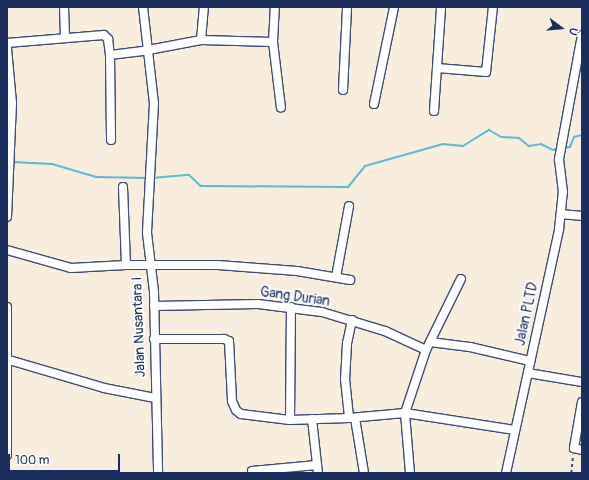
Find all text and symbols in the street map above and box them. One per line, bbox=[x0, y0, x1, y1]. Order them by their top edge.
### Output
north arrow bbox=[541, 8, 581, 48]
text: U bbox=[566, 26, 580, 37]
street label: Jalan Nusantara I bbox=[129, 276, 149, 378]
street label: Jalan PLTD bbox=[512, 281, 542, 347]
street label: Gang Durian bbox=[259, 284, 331, 310]
scale bar bbox=[10, 446, 122, 472]
text: 100 m bbox=[15, 453, 49, 468]

